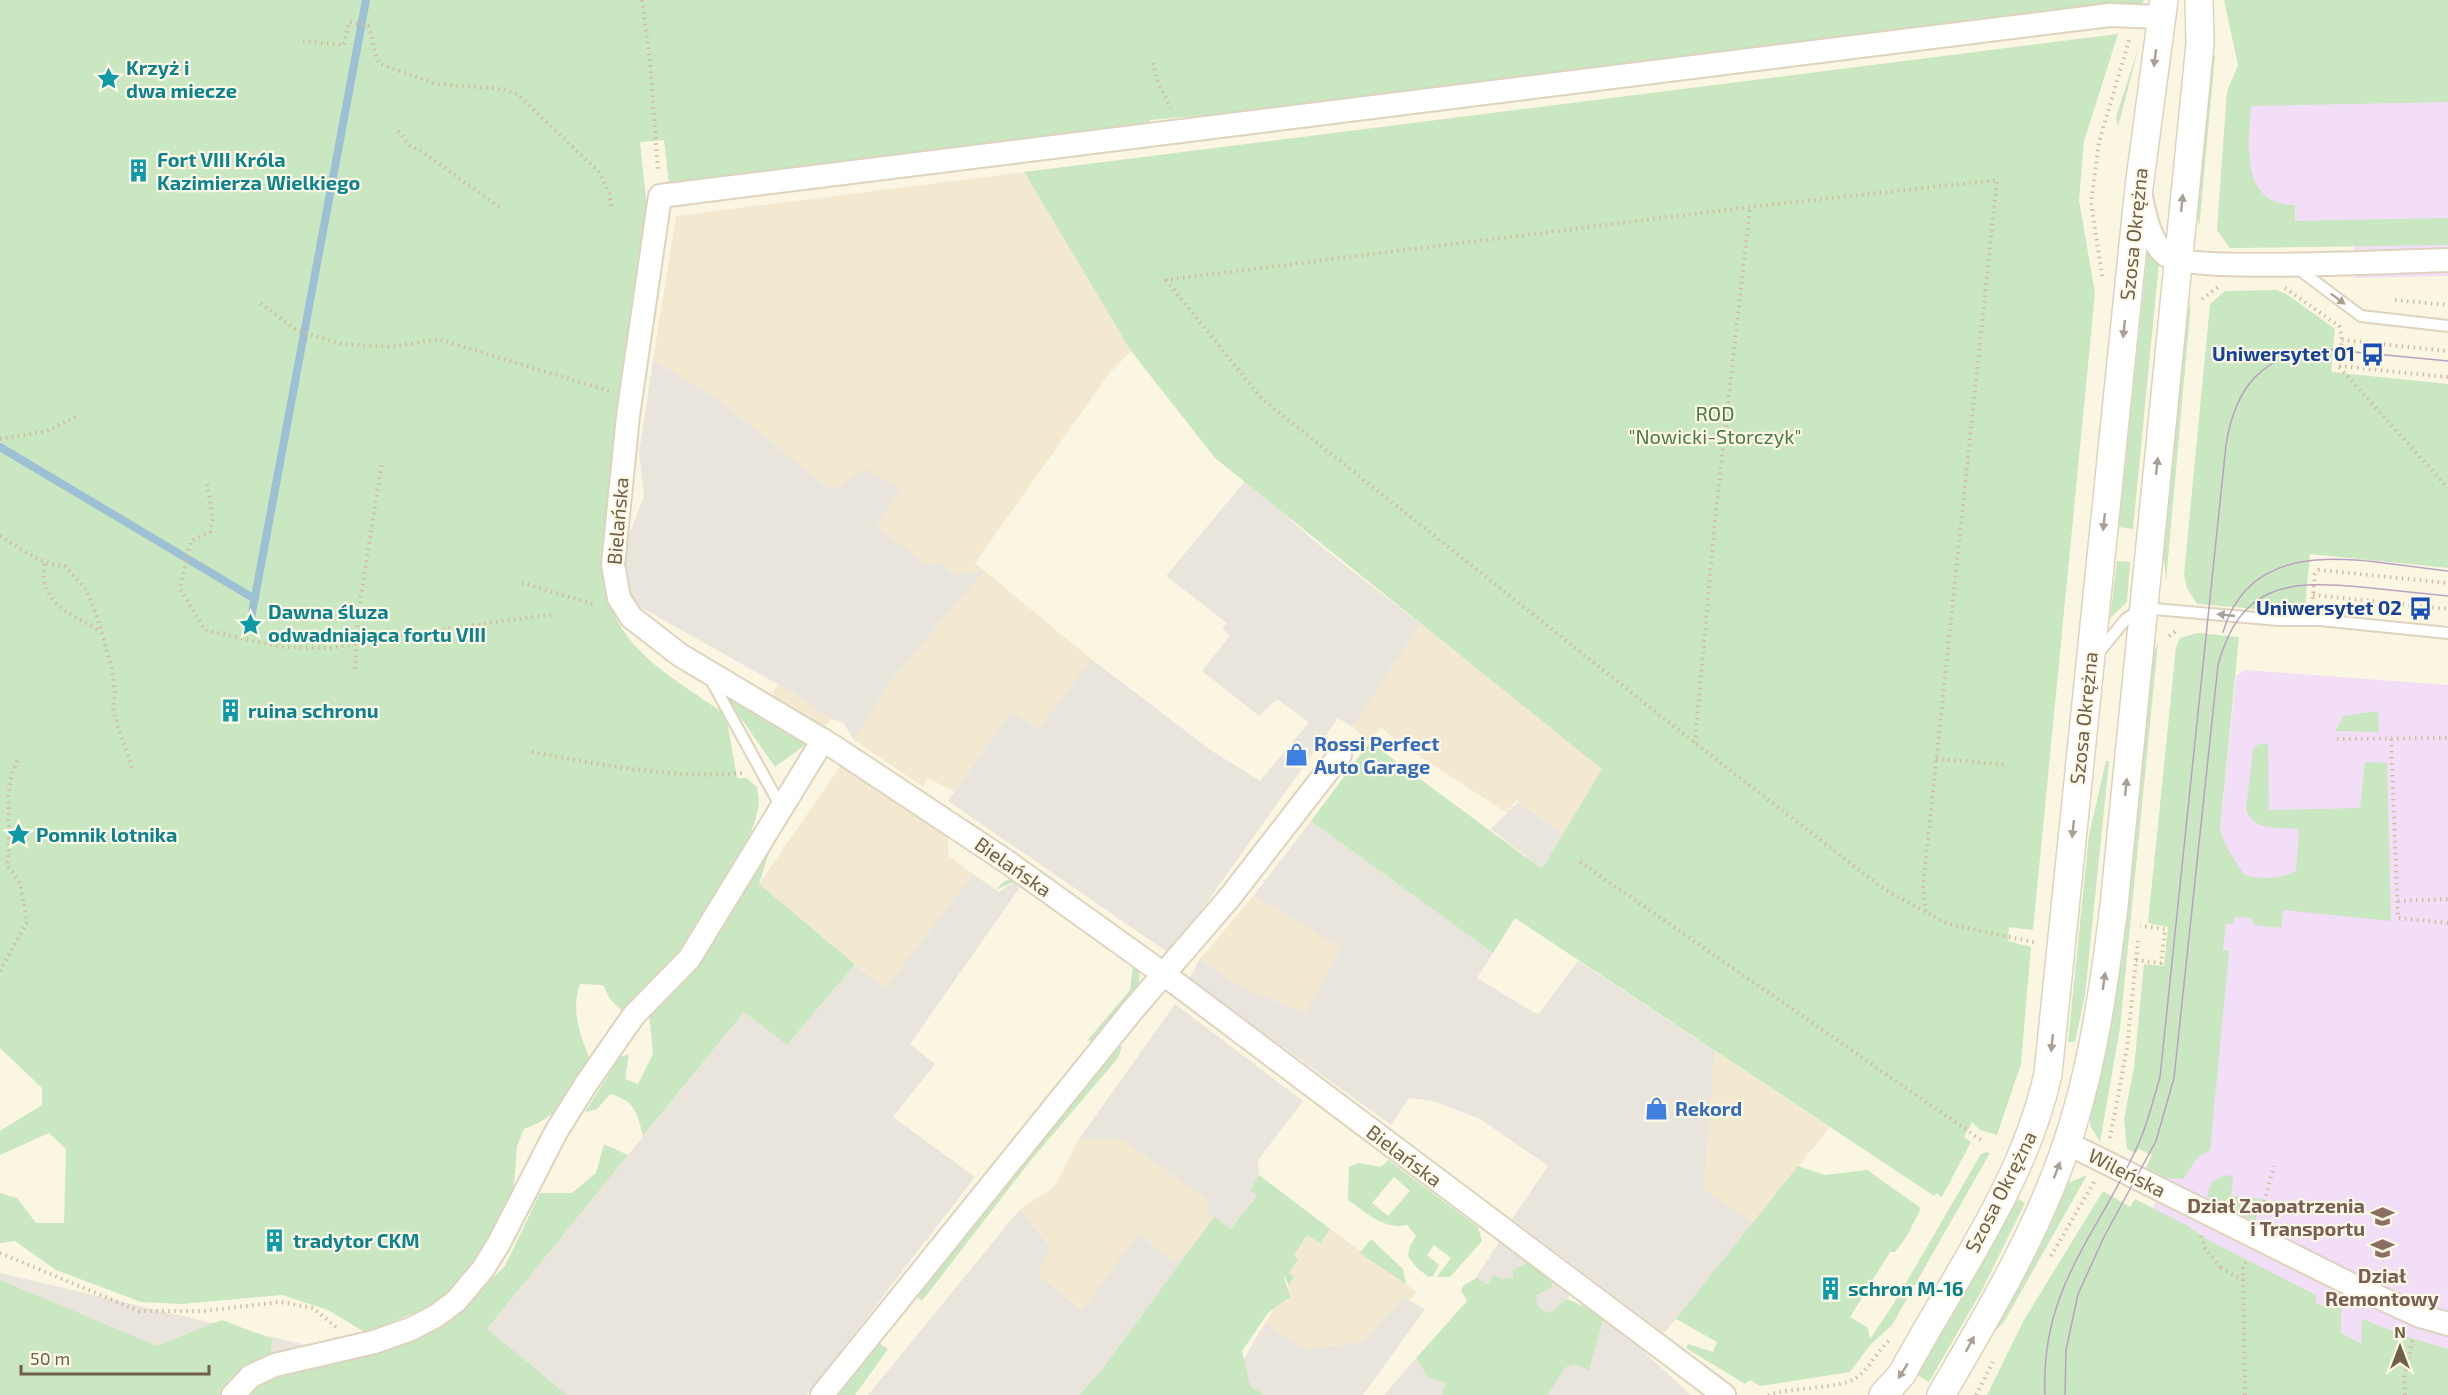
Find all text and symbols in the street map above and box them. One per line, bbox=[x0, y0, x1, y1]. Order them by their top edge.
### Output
one-way arrow bbox=[2151, 48, 2160, 67]
place label: Krzyż i dwa miecze bbox=[126, 55, 237, 102]
place icon: Krzyż i dwa miecze bbox=[95, 66, 121, 92]
place label: Fort VIII Króla Kazimierza Wielkiego bbox=[157, 147, 360, 194]
building icon: Fort VIII Króla Kazimierza Wielkiego bbox=[126, 158, 152, 184]
street label: Szosa Okrężna bbox=[2114, 166, 2152, 301]
one-way arrow bbox=[2177, 194, 2187, 213]
one-way arrow bbox=[2330, 293, 2346, 305]
one-way arrow bbox=[2119, 319, 2129, 338]
place label: Uniwersytet 01 bbox=[2212, 341, 2355, 366]
bus stop icon: Uniwersytet 01 bbox=[2360, 341, 2386, 367]
park label: ROD "Nowicki-Storczyk" bbox=[1628, 401, 1802, 448]
one-way arrow bbox=[2152, 457, 2162, 476]
street label: Bielańska bbox=[601, 476, 633, 566]
one-way arrow bbox=[2099, 513, 2109, 532]
place label: Uniwersytet 02 bbox=[2256, 595, 2402, 620]
bus stop icon: Uniwersytet 02 bbox=[2407, 595, 2433, 621]
place label: Dawna śluza odwadniająca fortu VIII bbox=[268, 599, 486, 646]
one-way arrow bbox=[2216, 610, 2235, 620]
place icon: Dawna śluza odwadniająca fortu VIII bbox=[237, 611, 263, 637]
street label: Szosa Okrężna bbox=[2064, 650, 2102, 785]
building icon: ruina schronu bbox=[217, 698, 243, 724]
place label: ruina schronu bbox=[248, 698, 379, 722]
place label: Rossi Perfect Auto Garage bbox=[1314, 731, 1439, 778]
shop icon: Rossi Perfect Auto Garage bbox=[1283, 742, 1309, 768]
one-way arrow bbox=[2121, 778, 2131, 797]
one-way arrow bbox=[2068, 819, 2078, 838]
place icon: Pomnik lotnika bbox=[5, 822, 31, 848]
place label: Pomnik lotnika bbox=[36, 822, 177, 846]
street label: Bielańska bbox=[971, 831, 1056, 901]
one-way arrow bbox=[2099, 971, 2108, 990]
one-way arrow bbox=[2047, 1034, 2056, 1053]
shop icon: Rekord bbox=[1644, 1096, 1670, 1122]
place label: Rekord bbox=[1675, 1096, 1742, 1120]
street label: Bielańska bbox=[1362, 1119, 1447, 1191]
street label: Szosa Okrężna bbox=[1959, 1127, 2041, 1256]
street label: Wileńska bbox=[2085, 1142, 2170, 1202]
one-way arrow bbox=[2053, 1161, 2062, 1179]
place label: Dział Zaopatrzenia i Transportu bbox=[2187, 1193, 2365, 1240]
school or university icon: Dział Zaopatrzenia i Transportu bbox=[2370, 1204, 2396, 1230]
building icon: tradytor CKM bbox=[262, 1228, 288, 1254]
place label: tradytor CKM bbox=[293, 1228, 420, 1253]
school or university icon: Dział Remontowy bbox=[2369, 1235, 2395, 1261]
place label: Dział Remontowy bbox=[2325, 1263, 2440, 1311]
building icon: schron M-16 bbox=[1817, 1276, 1843, 1302]
place label: schron M-16 bbox=[1848, 1276, 1964, 1300]
north arrow bbox=[2370, 1317, 2430, 1377]
text: N bbox=[2394, 1322, 2406, 1341]
one-way arrow bbox=[1965, 1336, 1975, 1353]
scale bar bbox=[21, 1338, 208, 1376]
text: 50 m bbox=[30, 1347, 70, 1369]
one-way arrow bbox=[1897, 1363, 1908, 1379]

